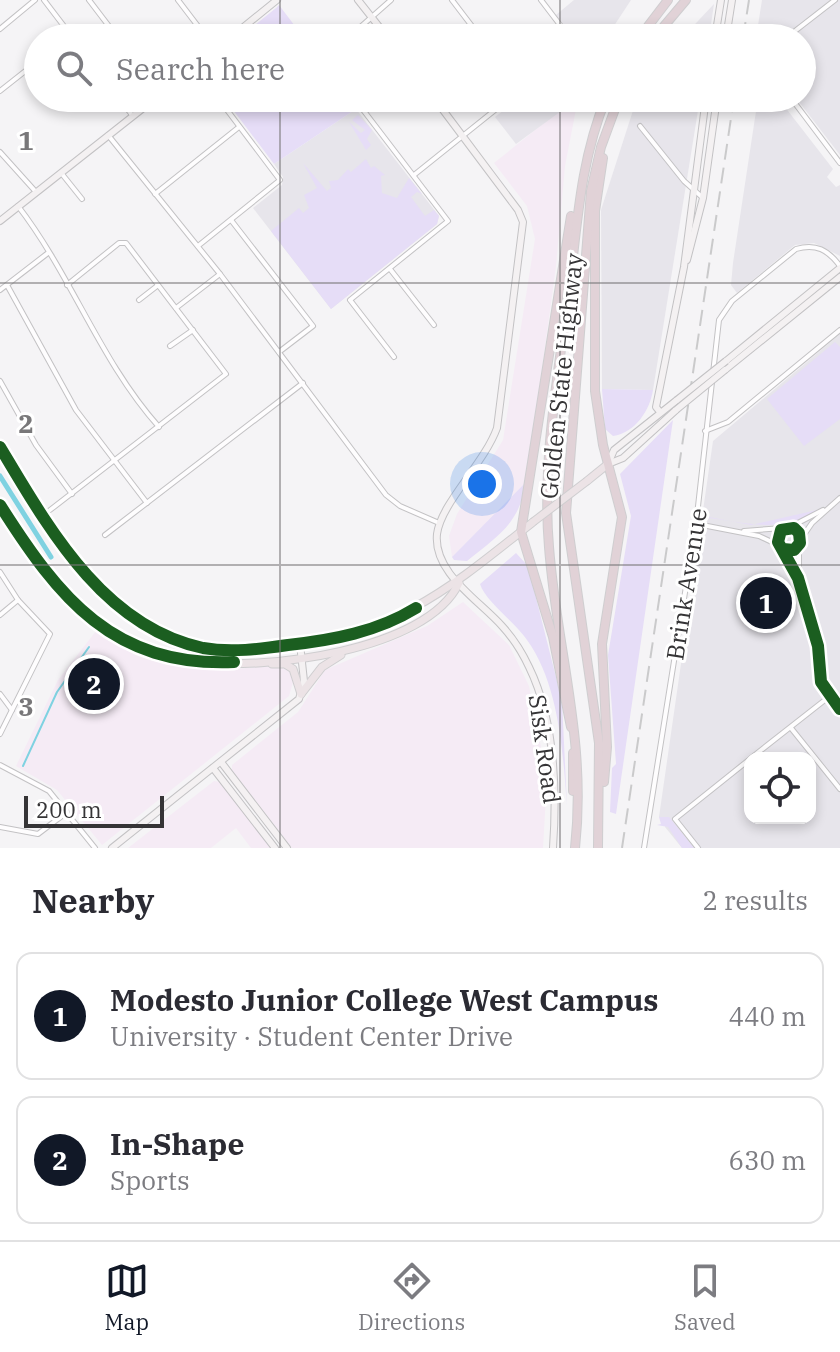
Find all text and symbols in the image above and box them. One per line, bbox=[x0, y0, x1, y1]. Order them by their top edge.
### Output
search box bbox=[24, 24, 816, 112]
icon: search bbox=[52, 46, 96, 90]
text: Search here bbox=[116, 49, 285, 88]
text: 1 bbox=[18, 123, 34, 157]
street label: Golden State Highway bbox=[532, 251, 590, 501]
text: 2 bbox=[18, 406, 34, 440]
your location bbox=[462, 464, 502, 504]
street label: Brink Avenue bbox=[658, 506, 714, 662]
pin: 1 bbox=[740, 573, 792, 633]
pin: 2 bbox=[68, 654, 120, 714]
text: 3 bbox=[18, 689, 34, 723]
street label: Sisk Road bbox=[521, 692, 569, 806]
map controls bbox=[744, 752, 816, 824]
button: locate bbox=[744, 752, 816, 824]
scale bar bbox=[24, 792, 164, 828]
text: 200 m bbox=[36, 795, 102, 824]
text: Nearby bbox=[32, 878, 154, 922]
text: 2 results bbox=[702, 883, 808, 917]
text: Modesto Junior College West Campus bbox=[110, 980, 659, 1019]
text: 1 bbox=[52, 999, 68, 1033]
text: 440 m bbox=[728, 999, 806, 1033]
text: University · Student Center Drive bbox=[110, 1019, 513, 1053]
text: In-Shape bbox=[110, 1124, 244, 1163]
text: 2 bbox=[52, 1143, 68, 1177]
text: 630 m bbox=[728, 1143, 806, 1177]
text: Sports bbox=[110, 1163, 190, 1197]
tab: Map bbox=[104, 1259, 149, 1336]
tab: Directions bbox=[358, 1259, 465, 1336]
tab: Saved bbox=[674, 1259, 736, 1336]

